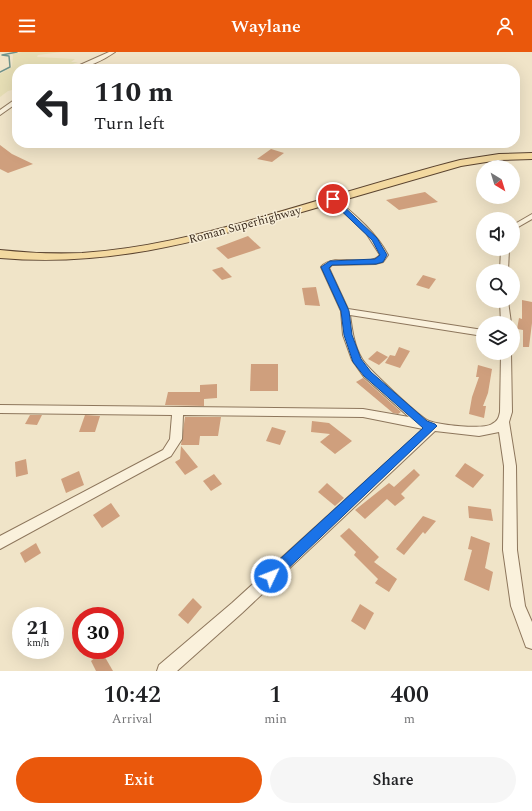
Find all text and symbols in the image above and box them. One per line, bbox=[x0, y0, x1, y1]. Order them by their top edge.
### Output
text: Waylane bbox=[231, 13, 301, 40]
icon: menu bbox=[16, 15, 38, 37]
icon: person bbox=[494, 15, 516, 37]
text: 110 m bbox=[94, 71, 173, 114]
icon: left bbox=[28, 80, 80, 132]
text: Turn left bbox=[94, 110, 165, 137]
north arrow bbox=[476, 160, 520, 204]
map controls bbox=[476, 160, 520, 360]
pin bbox=[316, 182, 350, 216]
icon: arrive bbox=[322, 188, 344, 210]
street label: Roman Superhighway bbox=[187, 201, 305, 249]
button: sound bbox=[476, 212, 520, 256]
button: search bbox=[476, 264, 520, 308]
button: layers bbox=[476, 316, 520, 360]
position arrow bbox=[250, 555, 292, 597]
speed limit sign: 30 bbox=[72, 607, 124, 659]
text: 21 bbox=[27, 613, 49, 643]
text: km/h bbox=[27, 635, 49, 651]
text: 10:42 bbox=[103, 677, 161, 713]
text: 1 bbox=[269, 677, 282, 713]
text: 400 bbox=[390, 677, 429, 713]
text: Arrival bbox=[112, 709, 152, 729]
text: min bbox=[264, 709, 287, 729]
text: m bbox=[404, 709, 415, 729]
button: Exit bbox=[16, 757, 262, 803]
button: Share bbox=[270, 757, 516, 803]

